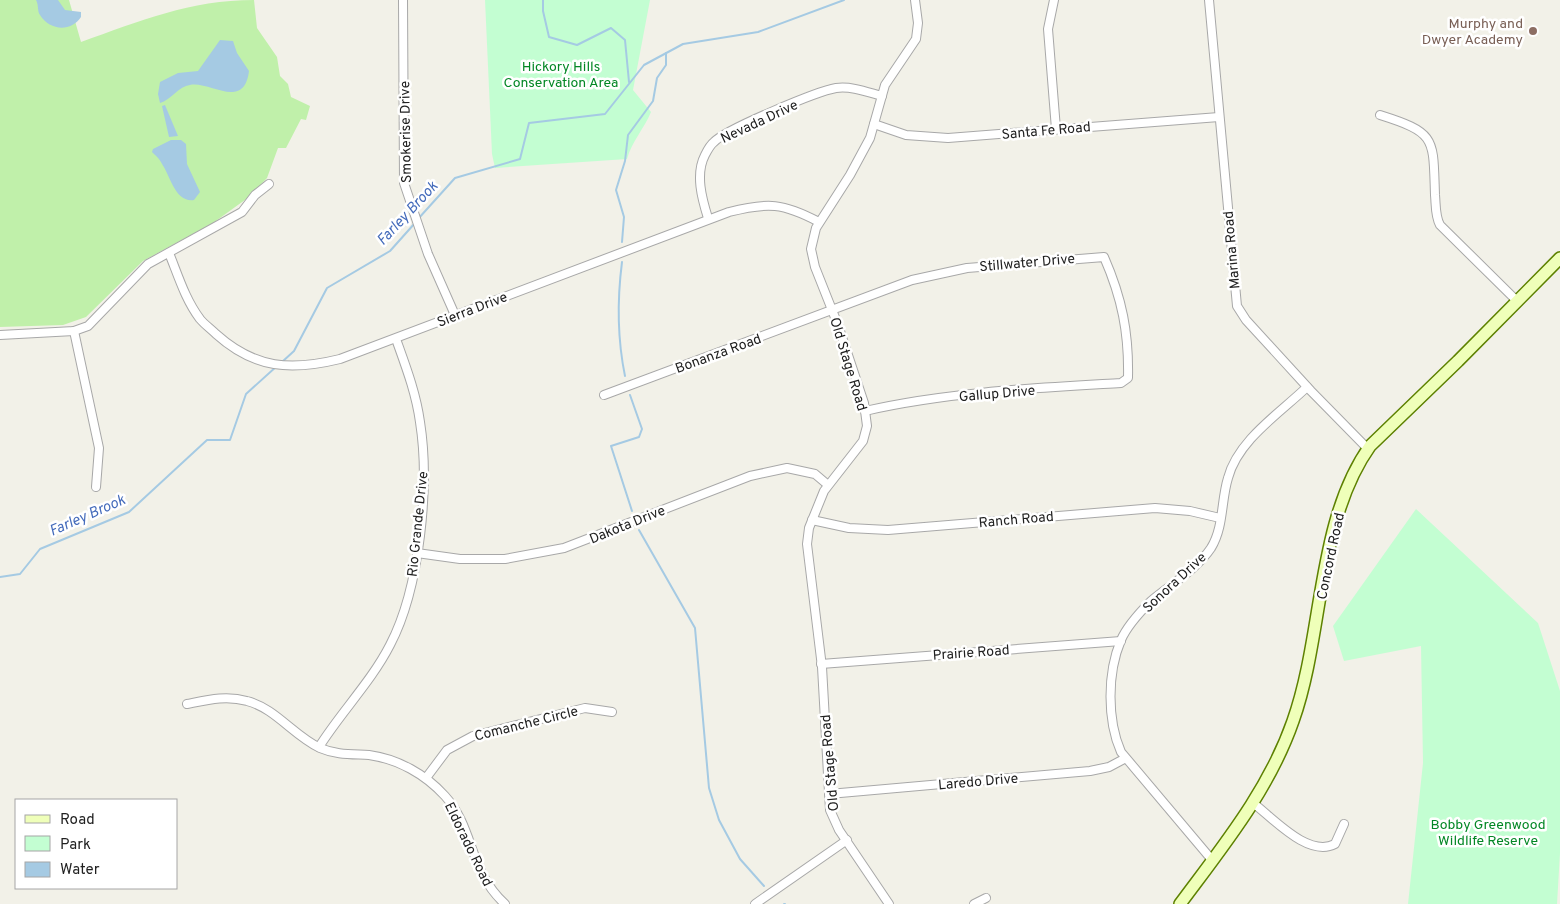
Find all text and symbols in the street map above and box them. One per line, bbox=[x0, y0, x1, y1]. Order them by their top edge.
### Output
place label: Murphy and Dwyer Academy bbox=[1422, 16, 1523, 49]
marker: Murphy and Dwyer Academy bbox=[1527, 25, 1539, 37]
park label: Hickory Hills Conservation Area bbox=[504, 59, 618, 92]
street label: Smokerise Drive bbox=[397, 81, 416, 183]
street label: Nevada Drive bbox=[718, 97, 801, 148]
street label: Santa Fe Road bbox=[1001, 119, 1091, 144]
water label: Farley Brook bbox=[374, 178, 443, 250]
street label: Marina Road bbox=[1221, 210, 1244, 290]
street label: Stillwater Drive bbox=[979, 251, 1076, 276]
street label: Sierra Drive bbox=[435, 289, 510, 332]
street label: Old Stage Road bbox=[825, 316, 870, 413]
street label: Bonanza Road bbox=[673, 331, 764, 378]
street label: Gallup Drive bbox=[958, 383, 1036, 406]
street label: Rio Grande Drive bbox=[404, 470, 432, 578]
water label: Farley Brook bbox=[47, 491, 129, 542]
street label: Dakota Drive bbox=[587, 502, 668, 548]
street label: Ranch Road bbox=[978, 509, 1054, 532]
street label: Concord Road bbox=[1314, 511, 1349, 601]
street label: Sonora Drive bbox=[1140, 549, 1210, 617]
street label: Prairie Road bbox=[932, 642, 1010, 665]
street label: Comanche Circle bbox=[473, 703, 580, 746]
street label: Old Stage Road bbox=[818, 714, 843, 812]
street label: Laredo Drive bbox=[937, 771, 1019, 794]
legend bbox=[15, 799, 178, 889]
street label: Eldorado Road bbox=[440, 800, 495, 890]
text: Road bbox=[60, 811, 95, 830]
park label: Bobby Greenwood Wildlife Reserve bbox=[1430, 817, 1546, 850]
text: Park bbox=[60, 836, 91, 855]
text: Water bbox=[60, 861, 100, 880]

